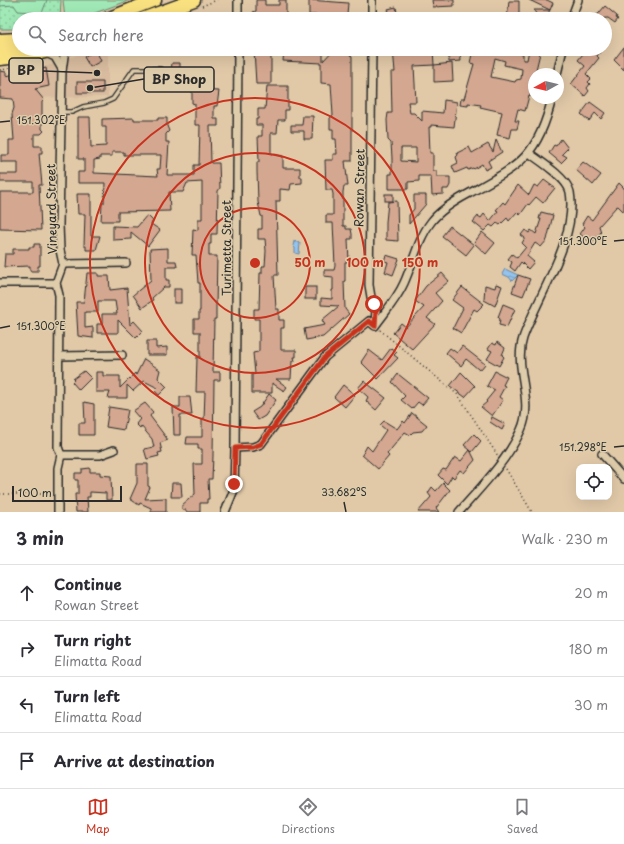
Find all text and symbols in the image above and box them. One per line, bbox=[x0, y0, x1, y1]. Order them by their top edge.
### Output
search box bbox=[12, 12, 612, 56]
icon: search bbox=[26, 23, 48, 45]
text: Search here bbox=[58, 23, 144, 46]
callout: BP bbox=[9, 58, 43, 83]
text: BP bbox=[17, 60, 35, 79]
callout: BP Shop bbox=[144, 67, 214, 92]
north arrow bbox=[528, 68, 564, 104]
text: BP Shop bbox=[152, 69, 206, 88]
text: 151.302°E bbox=[17, 112, 65, 127]
street label: Rowan Street bbox=[349, 149, 369, 227]
street label: Vineyard Street bbox=[41, 163, 61, 255]
street label: Turimetta Street bbox=[217, 200, 235, 296]
text: 151.300°E bbox=[558, 233, 608, 248]
text: 50 m bbox=[294, 253, 326, 271]
text: 100 m bbox=[346, 253, 384, 271]
text: 150 m bbox=[402, 253, 438, 271]
centre of rings bbox=[248, 256, 262, 270]
route start bbox=[365, 295, 383, 313]
text: 151.300°E bbox=[16, 318, 66, 333]
text: 151.298°E bbox=[559, 439, 607, 454]
map controls bbox=[576, 464, 612, 500]
button: locate bbox=[576, 464, 612, 500]
route end bbox=[225, 475, 243, 493]
scale bar bbox=[12, 484, 122, 503]
text: 100 m bbox=[18, 484, 52, 501]
text: 33.682°S bbox=[321, 484, 367, 499]
text: 3 min bbox=[16, 525, 64, 551]
text: Walk · 230 m bbox=[521, 529, 608, 548]
text: Continue bbox=[54, 572, 122, 595]
icon: ahead bbox=[16, 582, 38, 604]
text: 20 m bbox=[574, 583, 608, 602]
text: Rowan Street bbox=[54, 595, 139, 614]
text: Turn right bbox=[54, 628, 131, 651]
icon: right bbox=[16, 638, 38, 660]
text: 180 m bbox=[569, 639, 608, 658]
text: Elimatta Road bbox=[54, 651, 142, 670]
text: Turn left bbox=[54, 684, 120, 707]
icon: left bbox=[16, 694, 38, 716]
text: 30 m bbox=[574, 695, 608, 714]
text: Elimatta Road bbox=[54, 707, 142, 726]
text: Arrive at destination bbox=[54, 749, 215, 772]
icon: arrive bbox=[16, 750, 38, 772]
tab: Map bbox=[86, 796, 109, 837]
tab: Directions bbox=[281, 796, 335, 837]
tab: Saved bbox=[507, 796, 538, 837]

